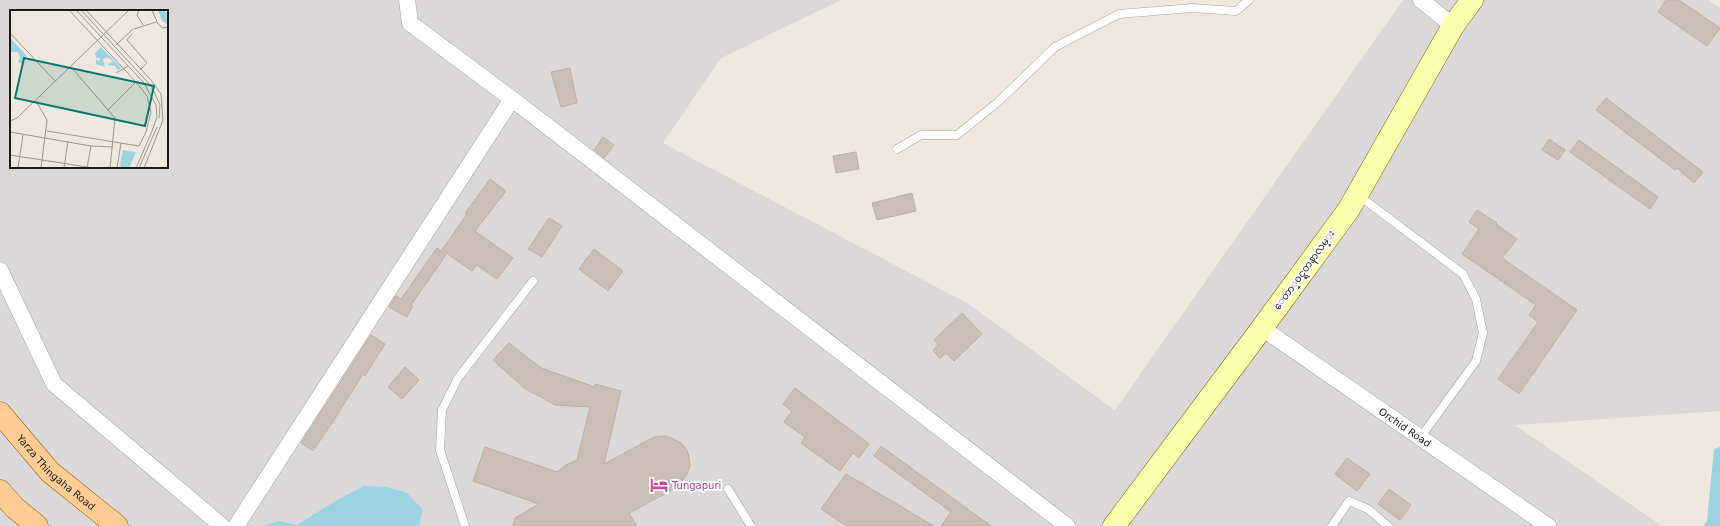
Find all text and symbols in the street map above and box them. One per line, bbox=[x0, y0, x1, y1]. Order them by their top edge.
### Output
inset map bbox=[10, 10, 168, 168]
street label: ေတာ္၀င္ရတနာလမ္း bbox=[1271, 228, 1339, 314]
street label: Orchid Road bbox=[1377, 405, 1433, 449]
street label: Yarza Thingaha Road bbox=[14, 431, 98, 512]
hotel icon: Tungapuri bbox=[649, 475, 669, 495]
place label: Tungapuri bbox=[671, 480, 721, 491]

